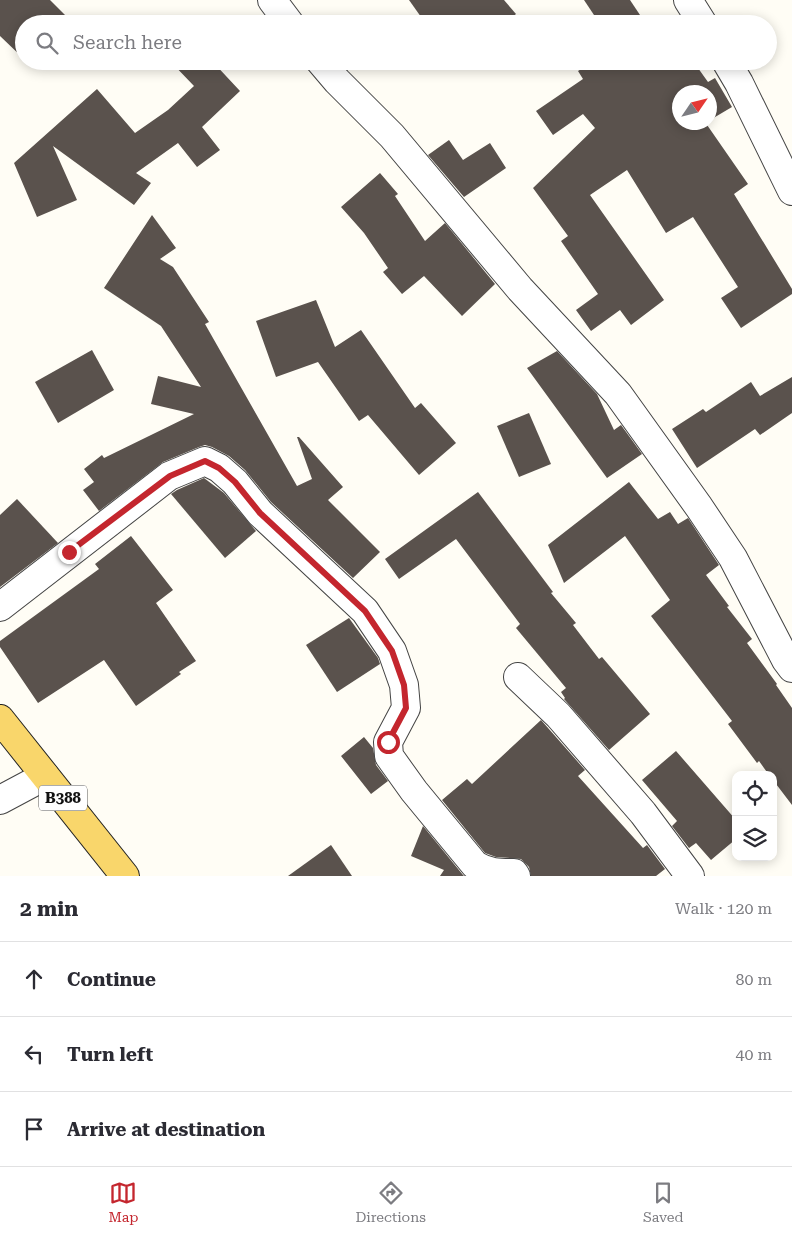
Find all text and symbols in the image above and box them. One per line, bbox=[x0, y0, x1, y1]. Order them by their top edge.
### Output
search box bbox=[15, 15, 777, 70]
icon: search bbox=[33, 29, 61, 57]
text: Search here bbox=[73, 31, 182, 54]
north arrow bbox=[672, 85, 717, 130]
route end bbox=[58, 541, 81, 564]
route start bbox=[377, 731, 400, 754]
map controls bbox=[732, 771, 777, 861]
button: locate bbox=[732, 771, 777, 816]
road number: B388 bbox=[39, 786, 87, 810]
button: layers bbox=[732, 816, 777, 861]
text: 2 min bbox=[20, 897, 78, 921]
text: Walk · 120 m bbox=[675, 899, 772, 918]
icon: ahead bbox=[20, 965, 48, 993]
text: Continue bbox=[67, 968, 156, 991]
text: 80 m bbox=[735, 970, 772, 989]
icon: left bbox=[20, 1040, 48, 1068]
text: Turn left bbox=[67, 1043, 153, 1066]
text: 40 m bbox=[735, 1045, 772, 1064]
icon: arrive bbox=[20, 1115, 48, 1143]
text: Arrive at destination bbox=[67, 1118, 265, 1141]
tab: Map bbox=[109, 1179, 138, 1225]
tab: Directions bbox=[355, 1179, 426, 1225]
tab: Saved bbox=[643, 1179, 684, 1225]

